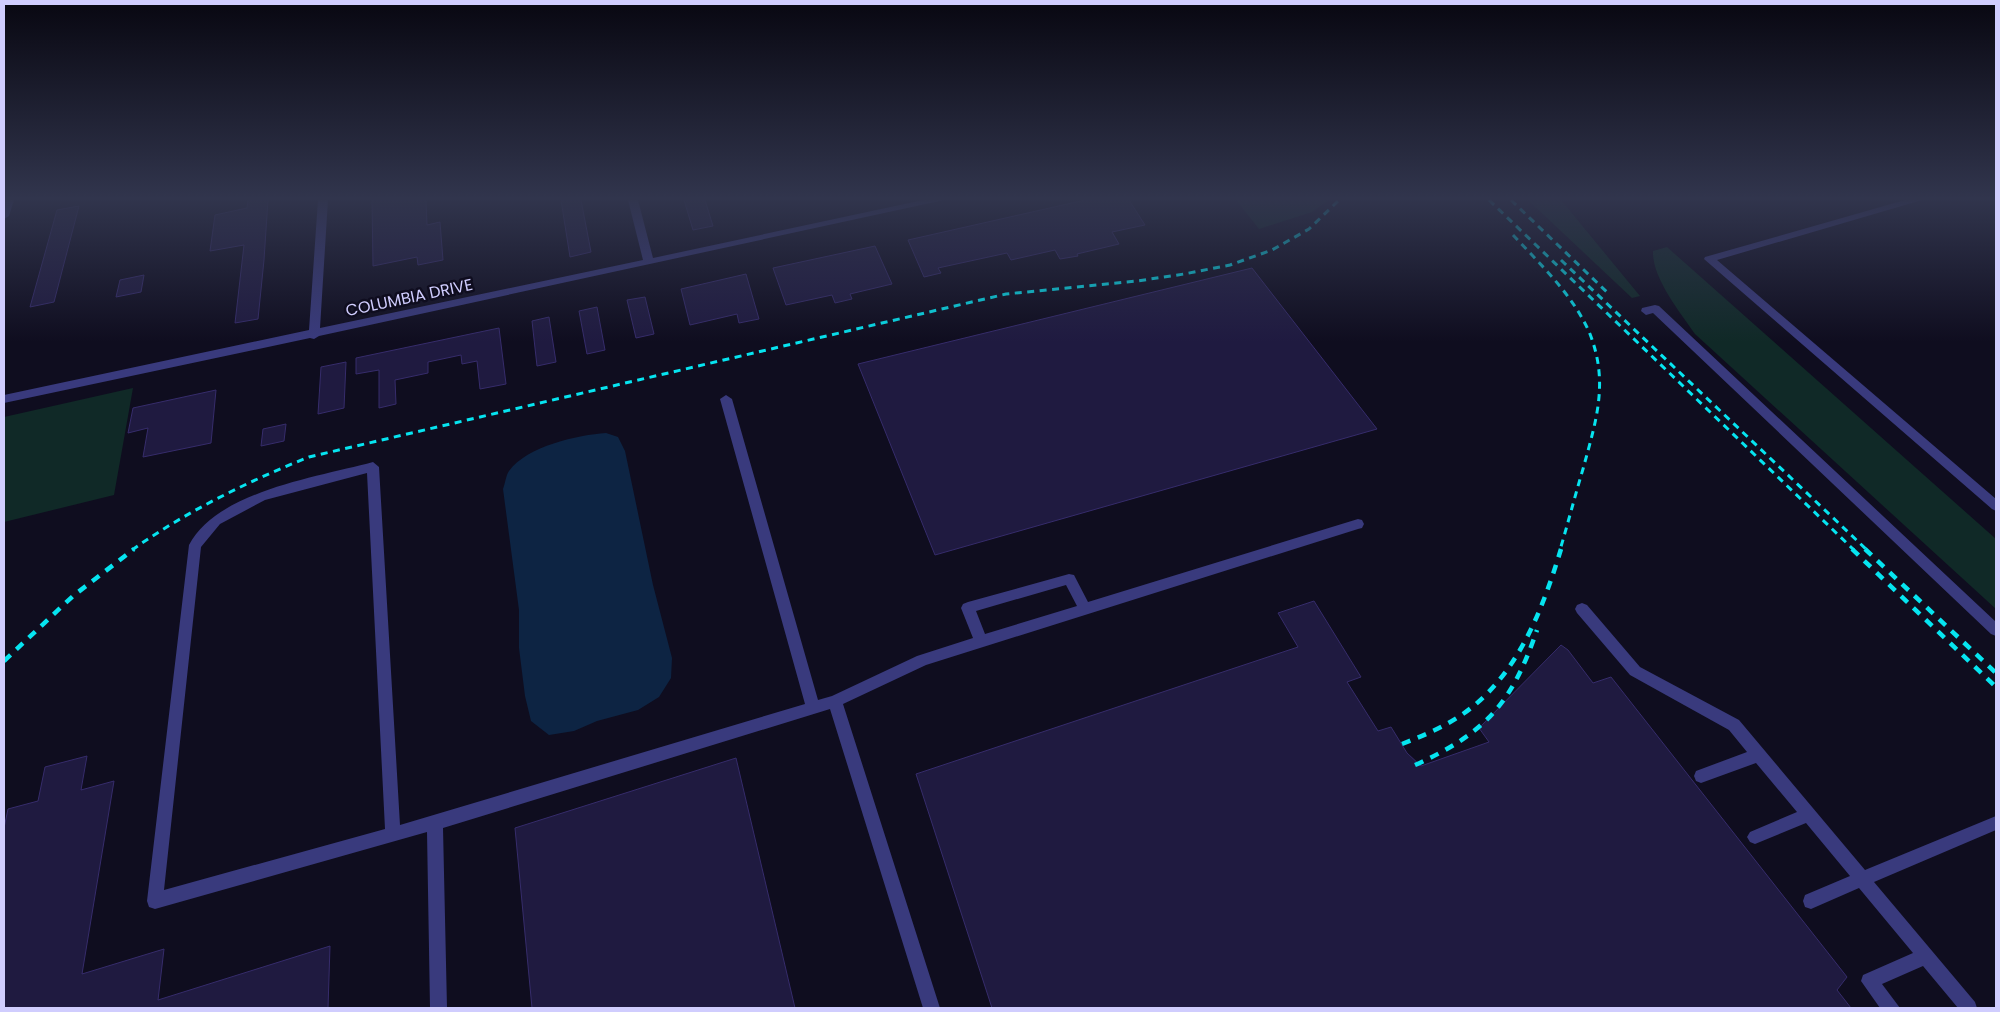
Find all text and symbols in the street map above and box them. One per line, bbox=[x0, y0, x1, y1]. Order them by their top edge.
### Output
street label: COLUMBIA DRIVE bbox=[344, 273, 475, 322]

